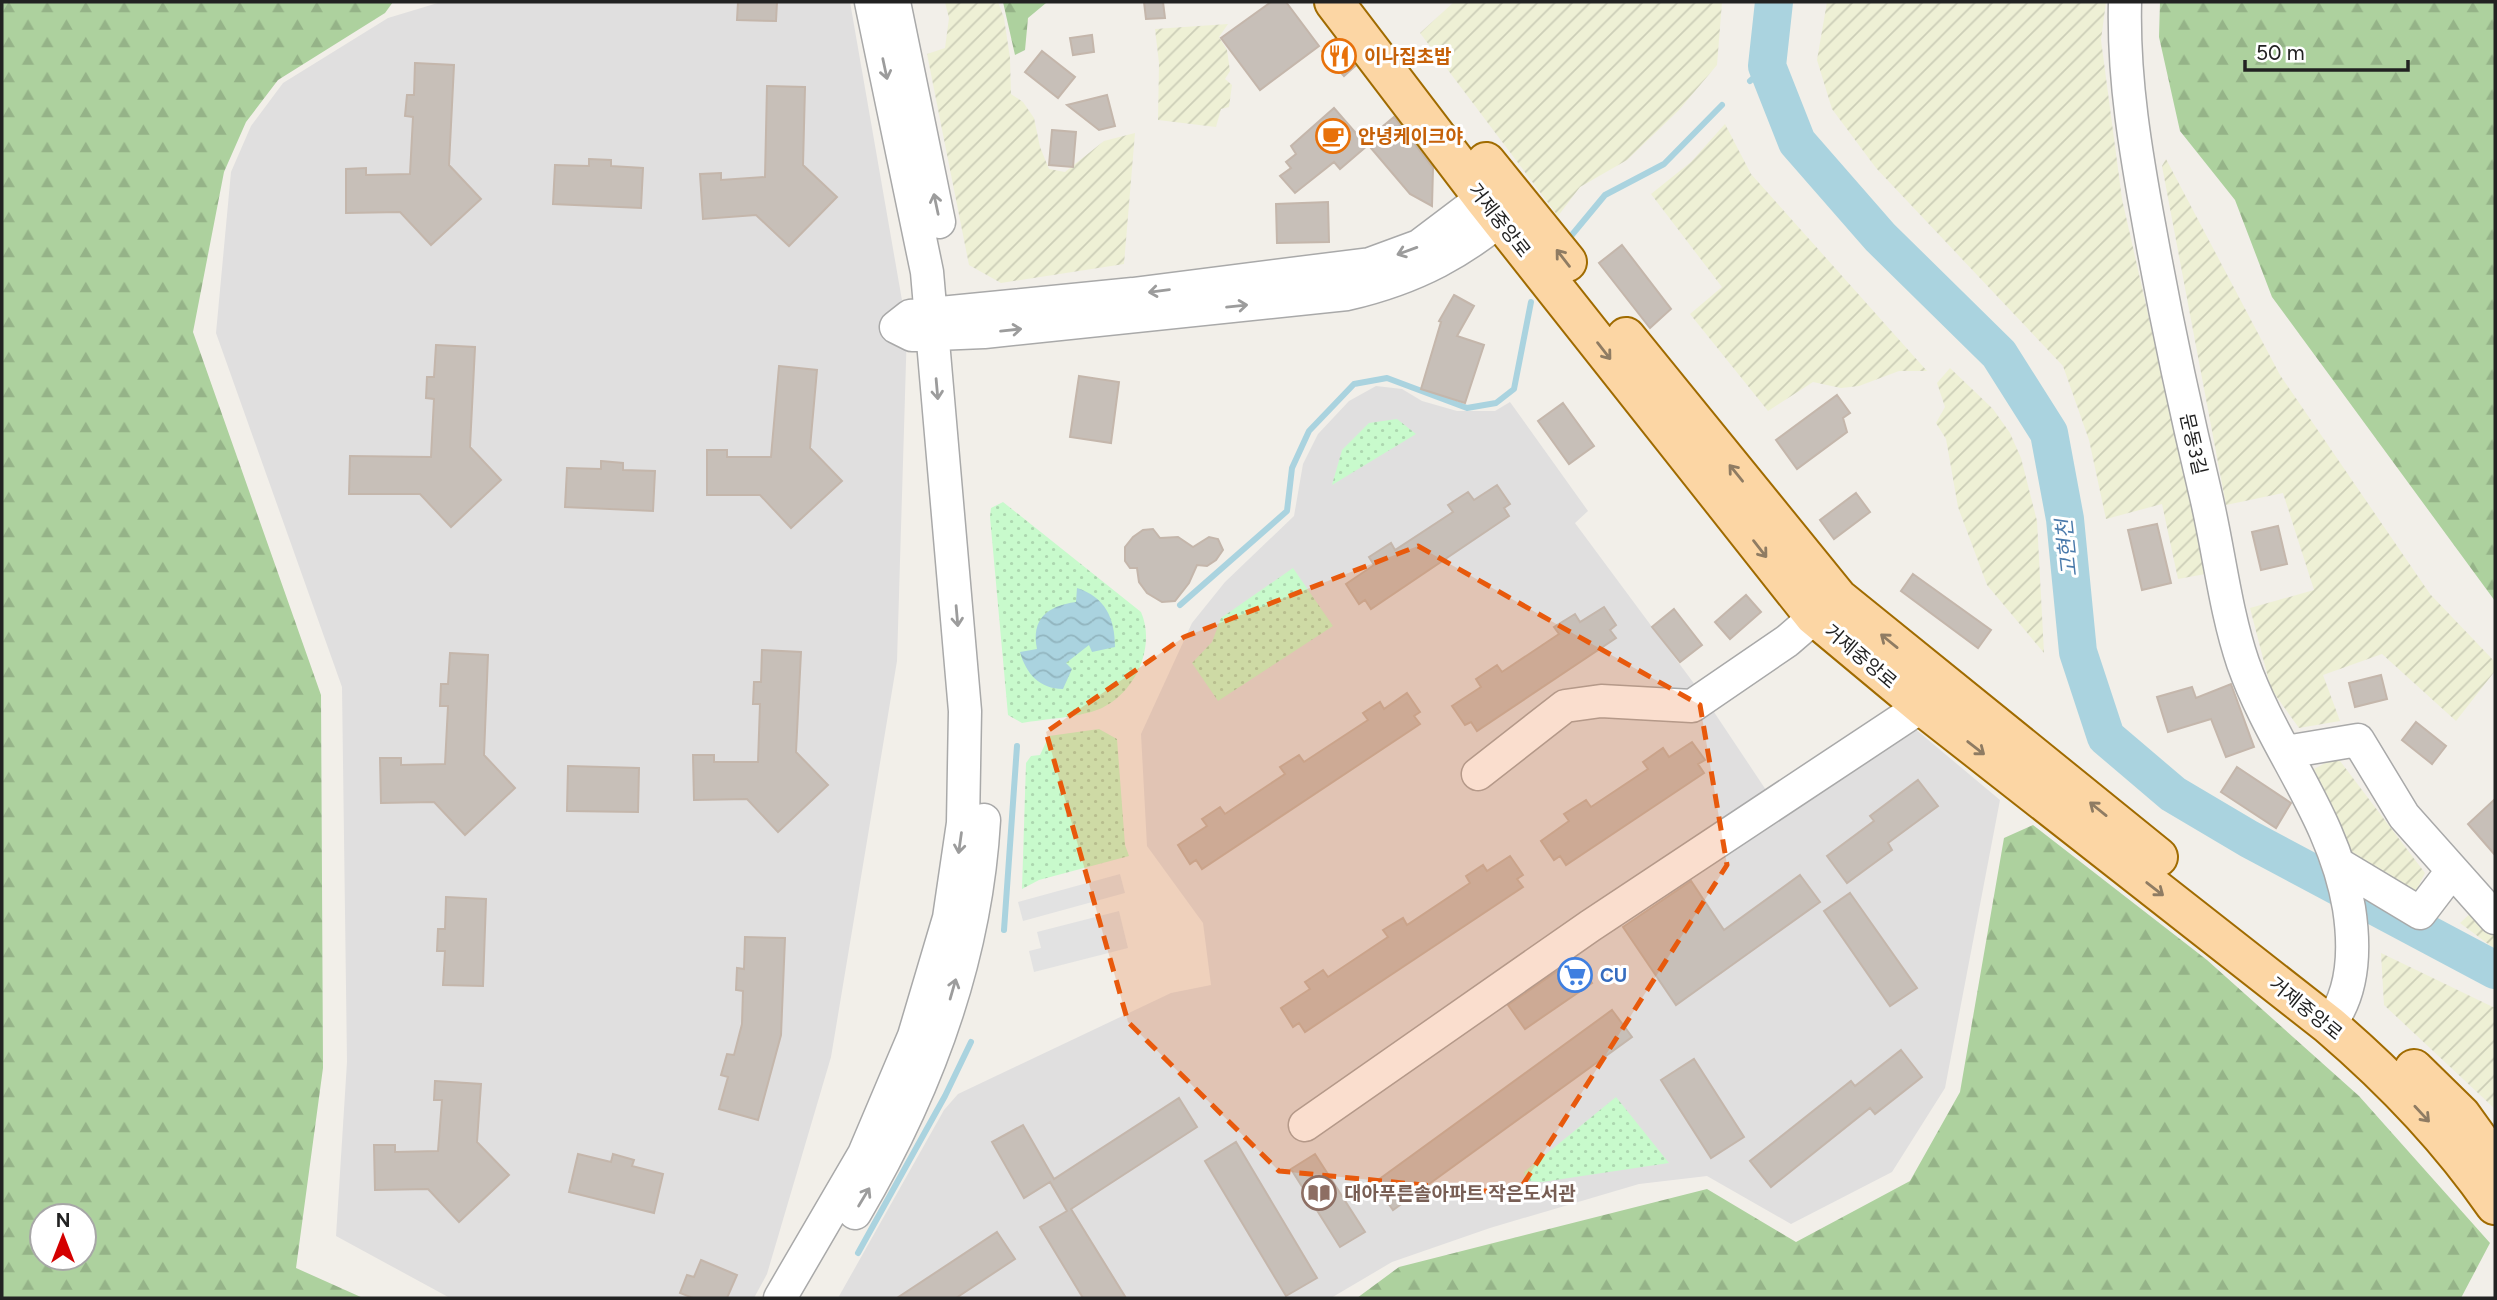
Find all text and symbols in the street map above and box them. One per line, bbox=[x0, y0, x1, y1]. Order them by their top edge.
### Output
scale bar bbox=[2245, 28, 2408, 72]
restaurant icon: 이나집초밥 bbox=[1320, 37, 1358, 75]
text: 50 m bbox=[2256, 40, 2305, 65]
place label: 이나집초밥 bbox=[1364, 45, 1451, 68]
one-way arrow bbox=[878, 57, 892, 80]
cafe icon: 안녕케이크야 bbox=[1314, 117, 1352, 155]
place label: 안녕케이크야 bbox=[1358, 125, 1463, 148]
street label: 거제중앙로 bbox=[1464, 179, 1536, 262]
one-way arrow bbox=[928, 193, 942, 216]
one-way arrow bbox=[1396, 245, 1418, 258]
one-way arrow bbox=[1556, 249, 1571, 267]
one-way arrow bbox=[1148, 284, 1171, 297]
one-way arrow bbox=[1225, 299, 1248, 312]
one-way arrow bbox=[999, 323, 1022, 336]
one-way arrow bbox=[1596, 342, 1611, 360]
one-way arrow bbox=[931, 377, 944, 400]
street label: 문동3길 bbox=[2175, 411, 2212, 477]
one-way arrow bbox=[1729, 465, 1744, 483]
water label: 고현천 bbox=[2051, 515, 2082, 578]
one-way arrow bbox=[1752, 539, 1768, 557]
one-way arrow bbox=[951, 604, 964, 627]
street label: 거제중앙로 bbox=[1820, 619, 1902, 693]
one-way arrow bbox=[1881, 633, 1899, 648]
one-way arrow bbox=[1966, 741, 1985, 756]
one-way arrow bbox=[2089, 801, 2107, 817]
one-way arrow bbox=[953, 831, 966, 854]
one-way arrow bbox=[2146, 881, 2164, 896]
supermarket icon: CU bbox=[1556, 956, 1594, 994]
place label: CU bbox=[1600, 964, 1627, 987]
street label: 거제중앙로 bbox=[2264, 972, 2347, 1045]
one-way arrow bbox=[948, 978, 961, 1000]
one-way arrow bbox=[2414, 1105, 2431, 1122]
library icon: 대아푸른솔아파트 작은도서관 bbox=[1300, 1174, 1338, 1212]
place label: 대아푸른솔아파트 작은도서관 bbox=[1344, 1182, 1576, 1205]
one-way arrow bbox=[857, 1188, 871, 1208]
north arrow bbox=[28, 1202, 98, 1272]
text: N bbox=[56, 1209, 70, 1232]

